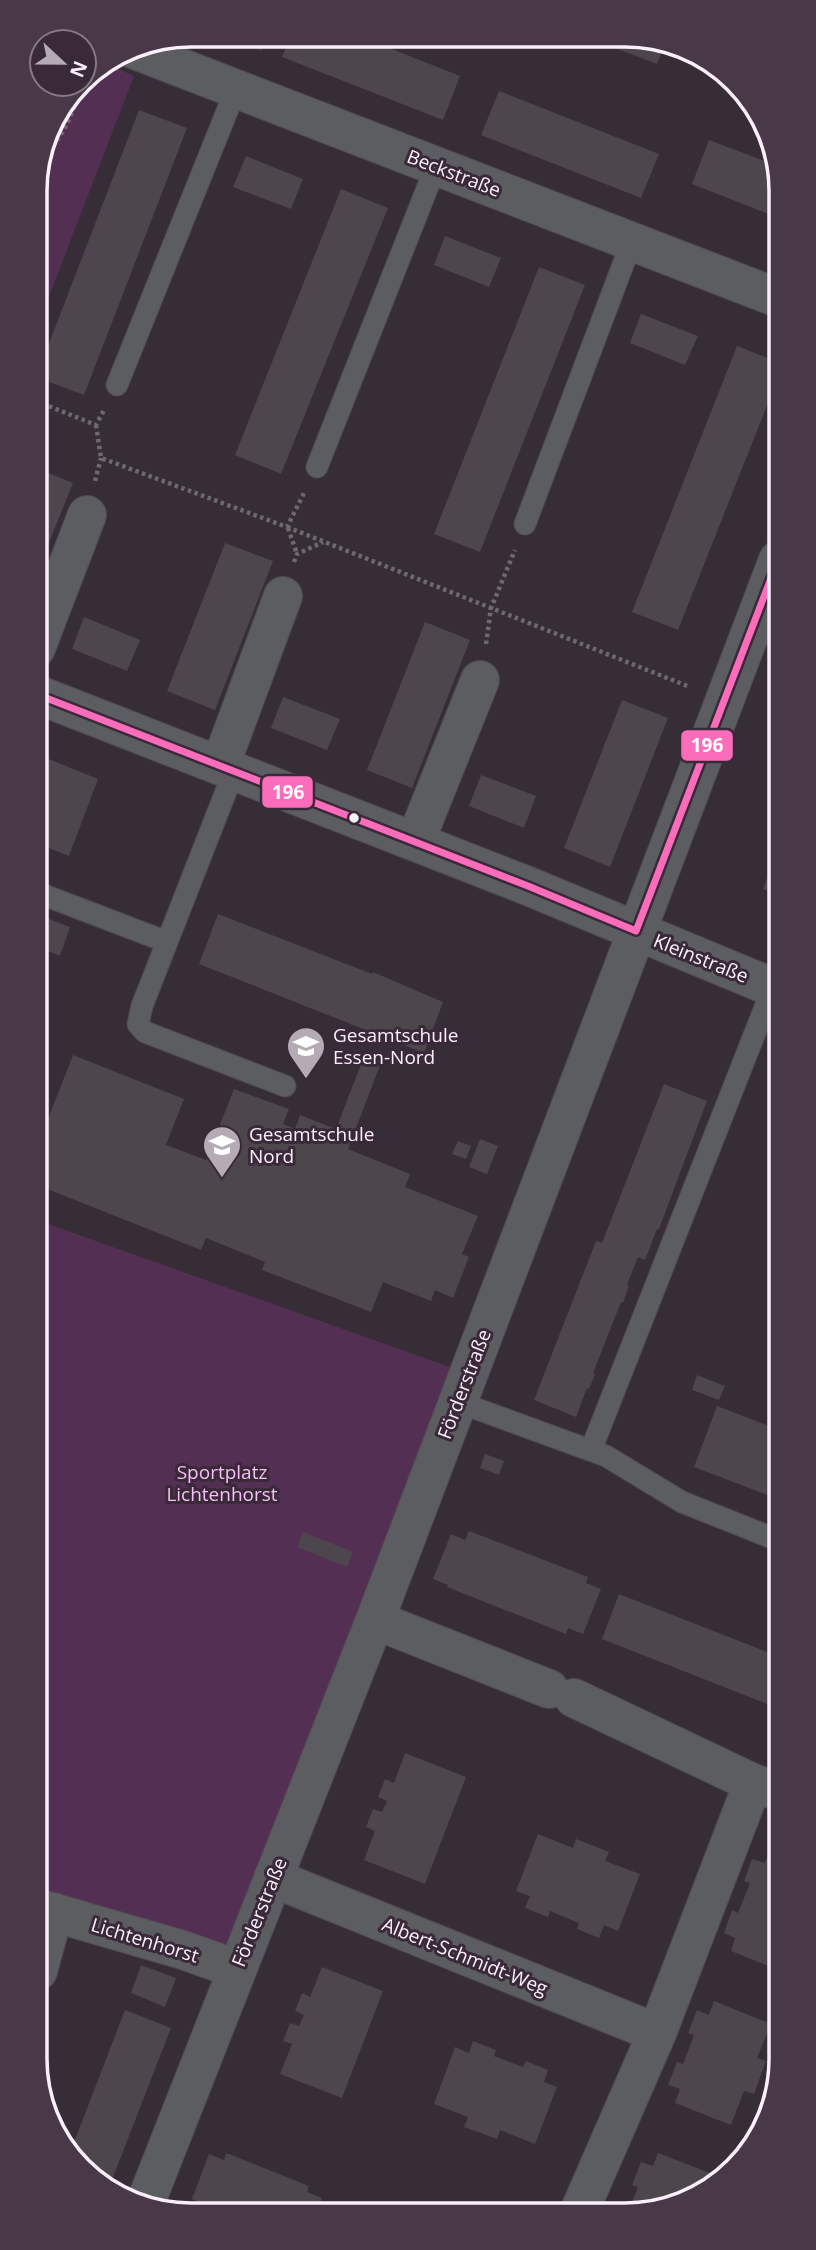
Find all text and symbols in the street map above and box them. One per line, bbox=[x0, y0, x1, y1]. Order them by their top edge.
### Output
north arrow bbox=[28, 28, 98, 98]
text: N bbox=[64, 57, 94, 81]
street label: Beckstraße bbox=[403, 143, 505, 203]
line badge: 196 bbox=[680, 729, 734, 762]
text: 196 bbox=[691, 732, 723, 758]
line badge: 196 bbox=[261, 775, 314, 809]
text: 196 bbox=[272, 779, 304, 805]
unlabelled marker bbox=[347, 811, 361, 825]
street label: Kleinstraße bbox=[650, 927, 752, 989]
place label: Gesamtschule Essen-Nord bbox=[333, 1022, 458, 1070]
school or university icon: Gesamtschule Essen-Nord bbox=[285, 1025, 327, 1080]
place label: Gesamtschule Nord bbox=[249, 1121, 374, 1169]
school or university icon: Gesamtschule Nord bbox=[201, 1124, 243, 1179]
street label: Förderstraße bbox=[431, 1325, 497, 1443]
park label: Sportplatz Lichtenhorst bbox=[166, 1459, 278, 1507]
street label: Förderstraße bbox=[225, 1853, 293, 1971]
street label: Lichtenhorst bbox=[88, 1911, 202, 1969]
street label: Albert-Schmidt-Weg bbox=[378, 1911, 552, 2001]

